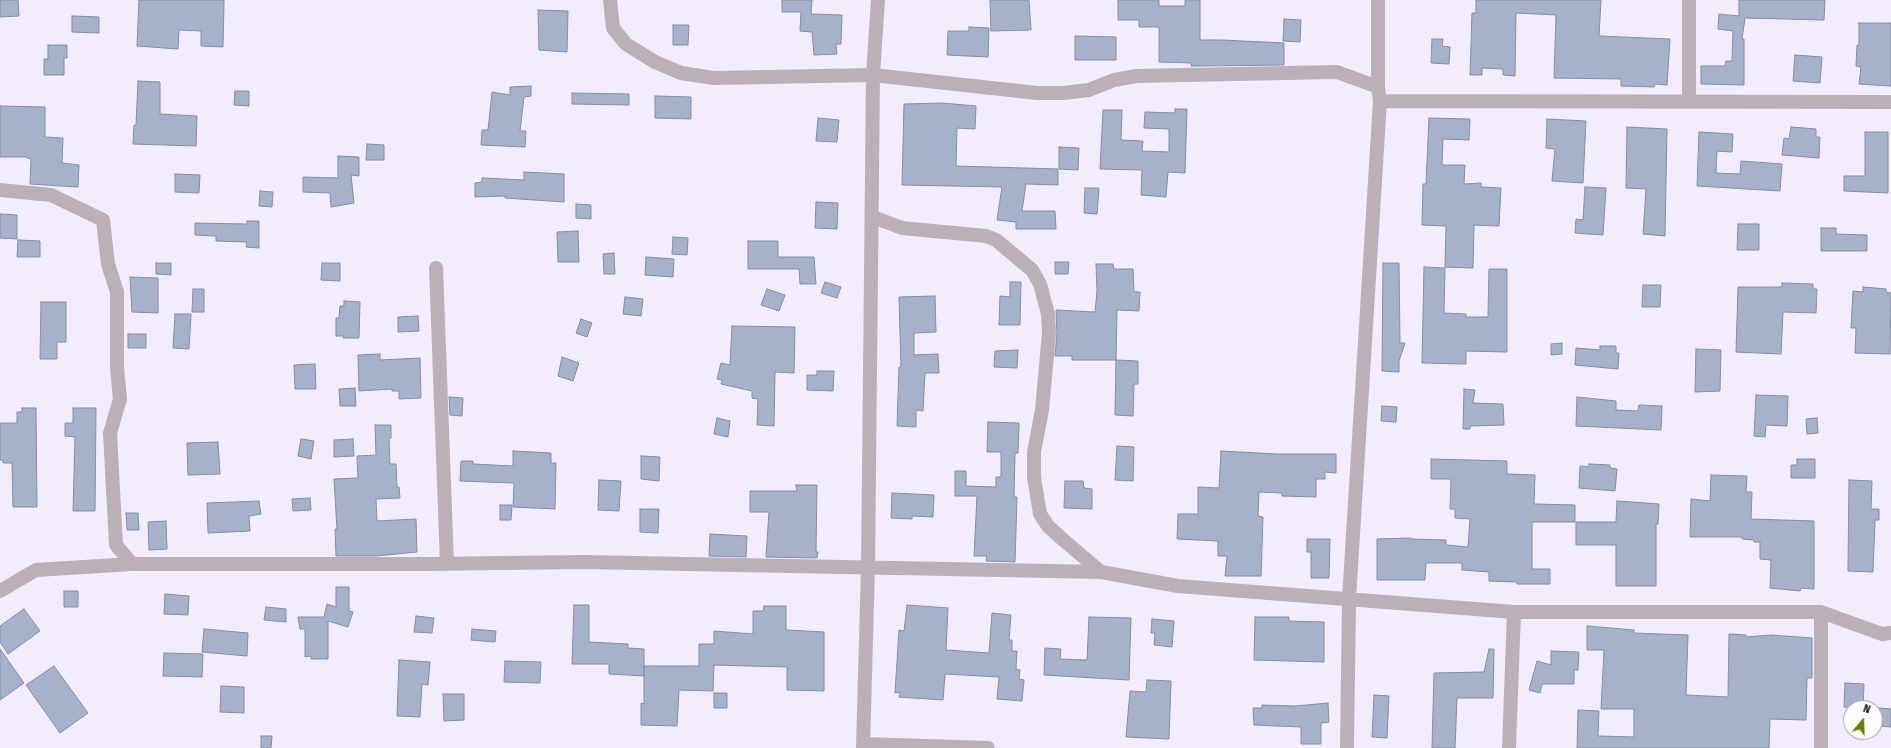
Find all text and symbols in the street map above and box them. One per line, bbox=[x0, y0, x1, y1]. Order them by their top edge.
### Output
north arrow bbox=[1843, 700, 1883, 740]
text: N bbox=[1862, 702, 1872, 716]

